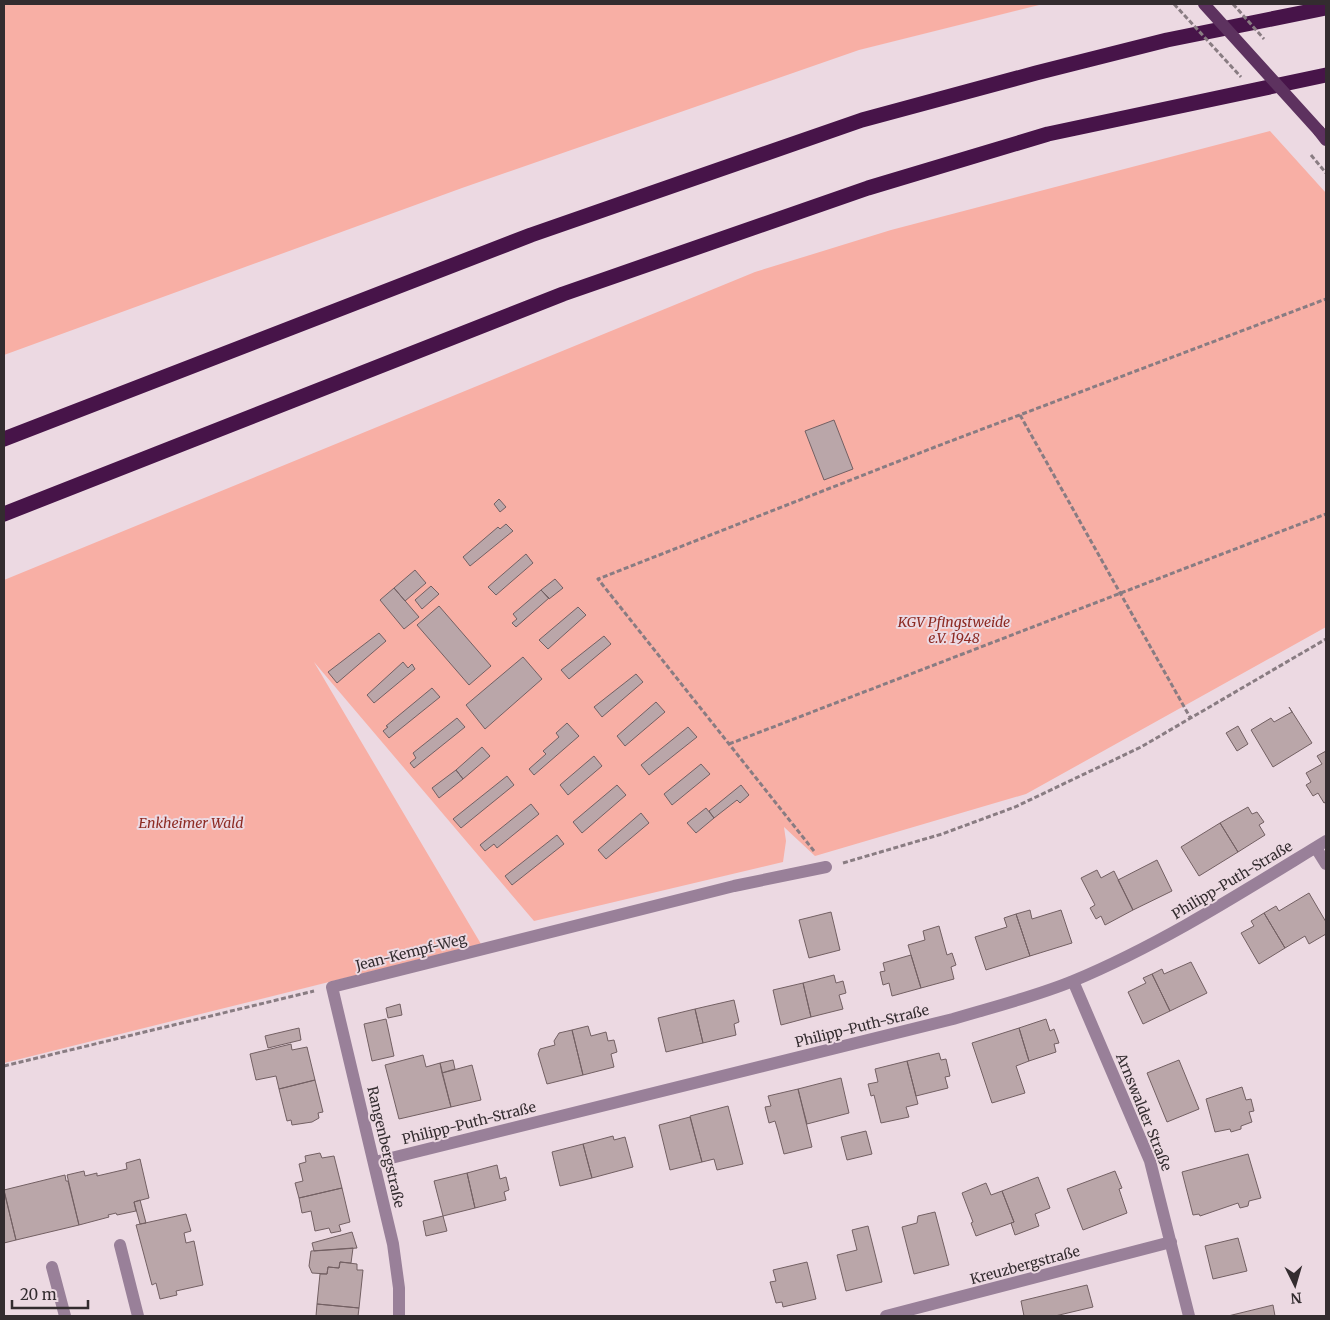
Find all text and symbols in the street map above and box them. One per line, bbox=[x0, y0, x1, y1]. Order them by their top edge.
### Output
park label: KGV Pfingstweide e.V. 1948 bbox=[897, 613, 1010, 647]
park label: Enkheimer Wald bbox=[139, 814, 243, 832]
street label: Philipp-Puth-Straße bbox=[1169, 837, 1295, 923]
street label: Jean-Kempf-Weg bbox=[353, 929, 469, 975]
street label: Philipp-Puth-Straße bbox=[793, 1001, 931, 1051]
street label: Arnswalder Straße bbox=[1112, 1049, 1176, 1174]
street label: Rangenbergstraße bbox=[363, 1084, 409, 1210]
street label: Philipp-Puth-Straße bbox=[400, 1098, 538, 1148]
street label: Kreuzbergstraße bbox=[968, 1242, 1082, 1288]
north arrow bbox=[1270, 1260, 1320, 1310]
scale bar bbox=[12, 1278, 89, 1310]
text: 20 m bbox=[20, 1285, 57, 1304]
text: N bbox=[1290, 1289, 1302, 1307]

